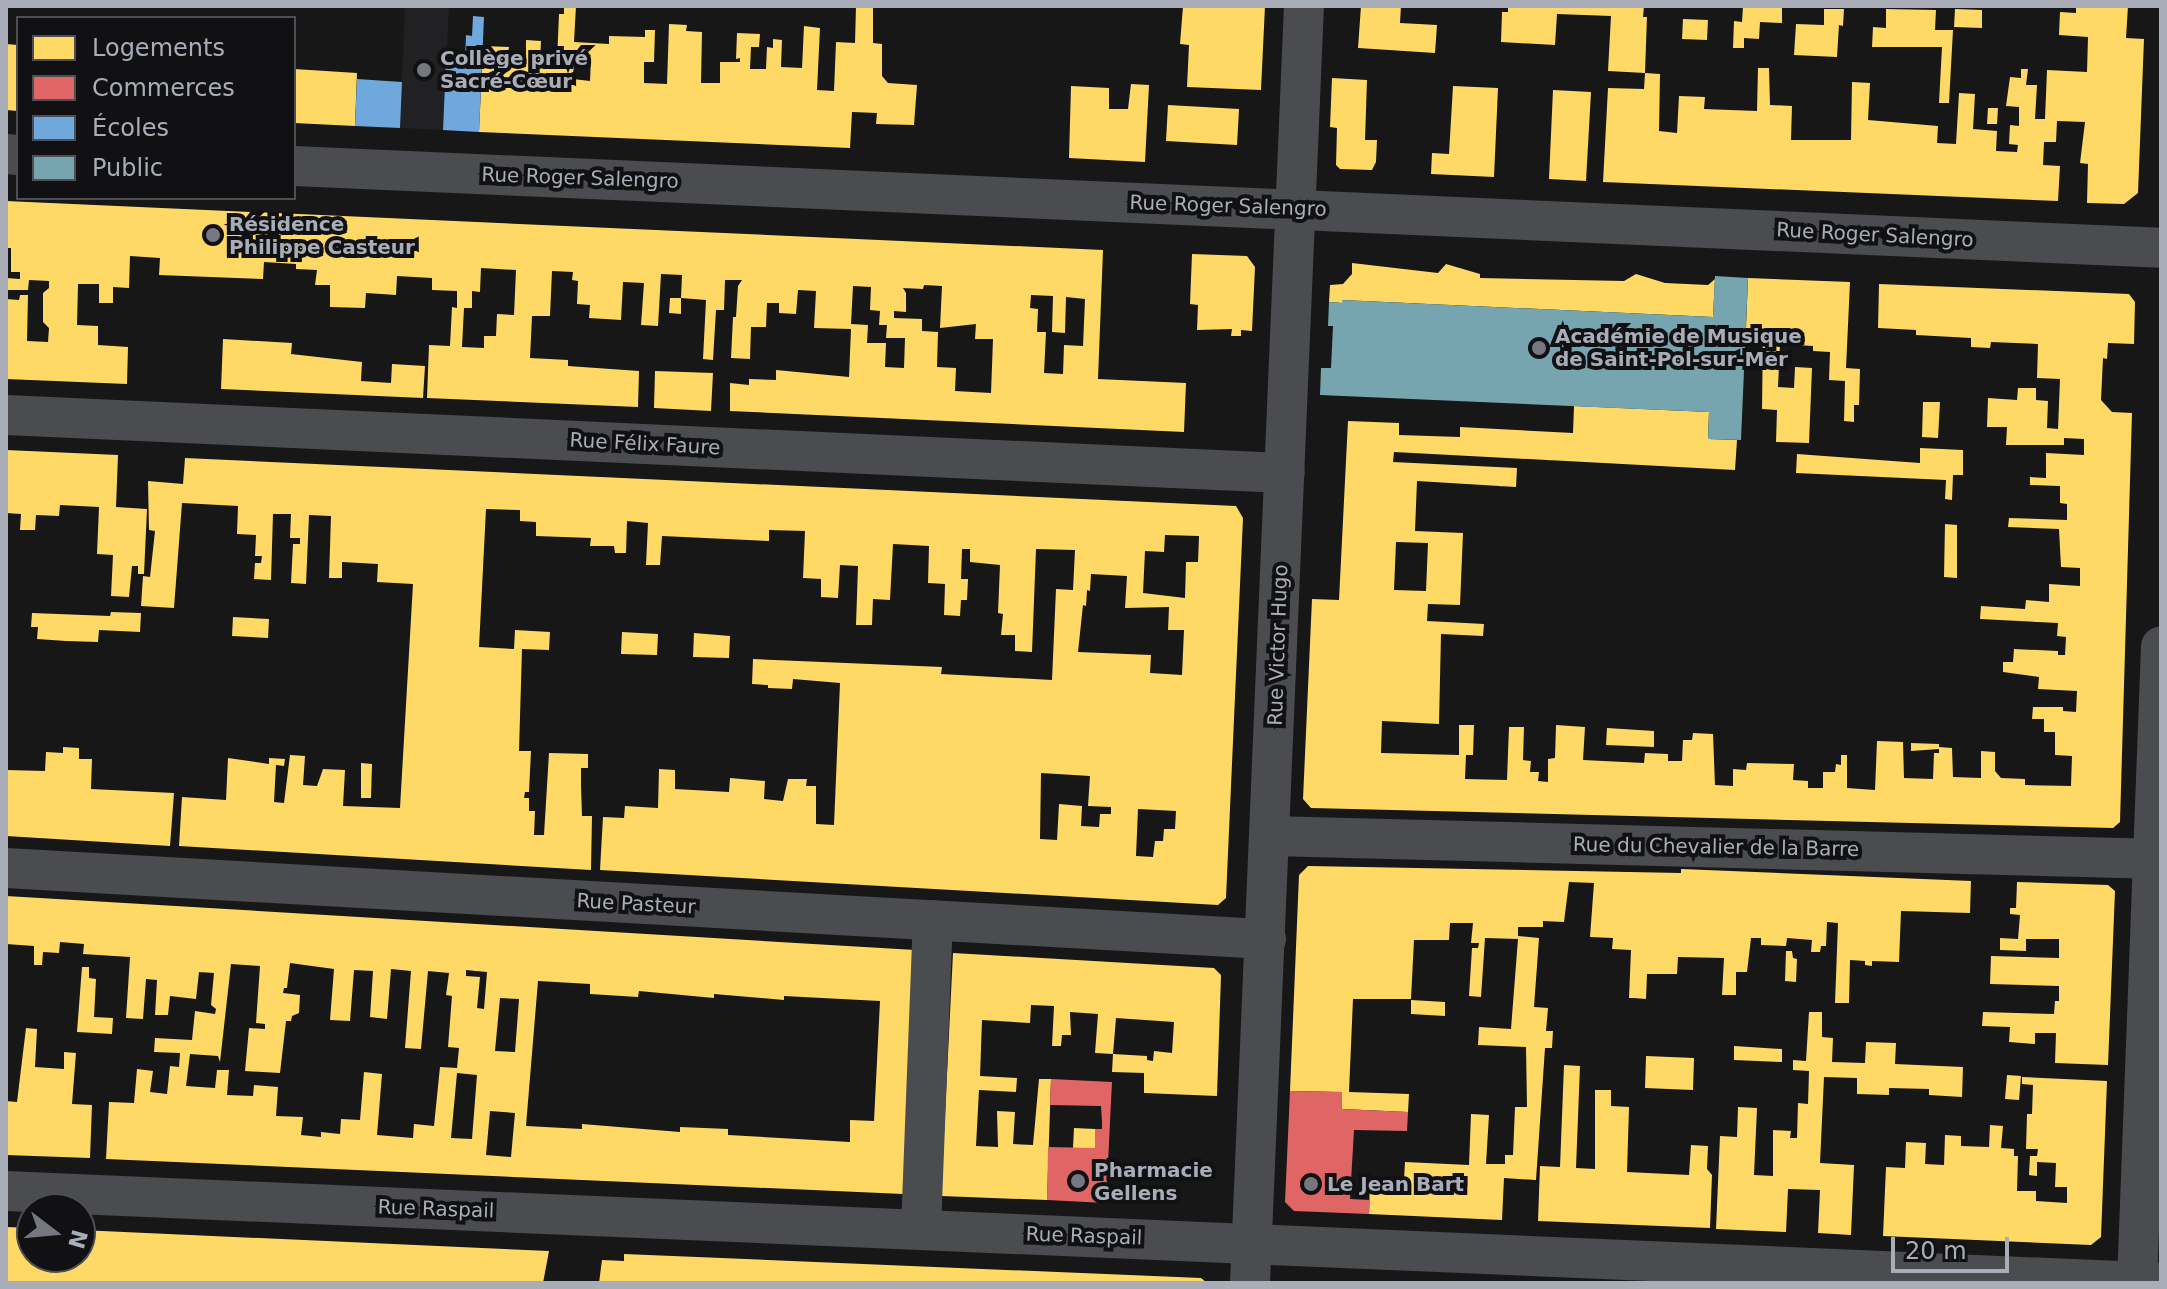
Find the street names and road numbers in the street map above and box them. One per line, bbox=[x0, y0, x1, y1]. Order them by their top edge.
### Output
street label: Rue Roger Salengro bbox=[481, 163, 679, 193]
street label: Rue Roger Salengro bbox=[1129, 191, 1327, 221]
street label: Rue Roger Salengro bbox=[1776, 218, 1974, 252]
street label: Rue Félix Faure bbox=[569, 428, 721, 460]
street label: Rue Victor Hugo bbox=[1263, 564, 1293, 726]
street label: Rue du Chevalier de la Barre bbox=[1573, 833, 1859, 861]
street label: Rue Pasteur bbox=[576, 889, 696, 919]
street label: Rue Raspail bbox=[377, 1195, 495, 1223]
street label: Rue Raspail bbox=[1025, 1222, 1143, 1250]

